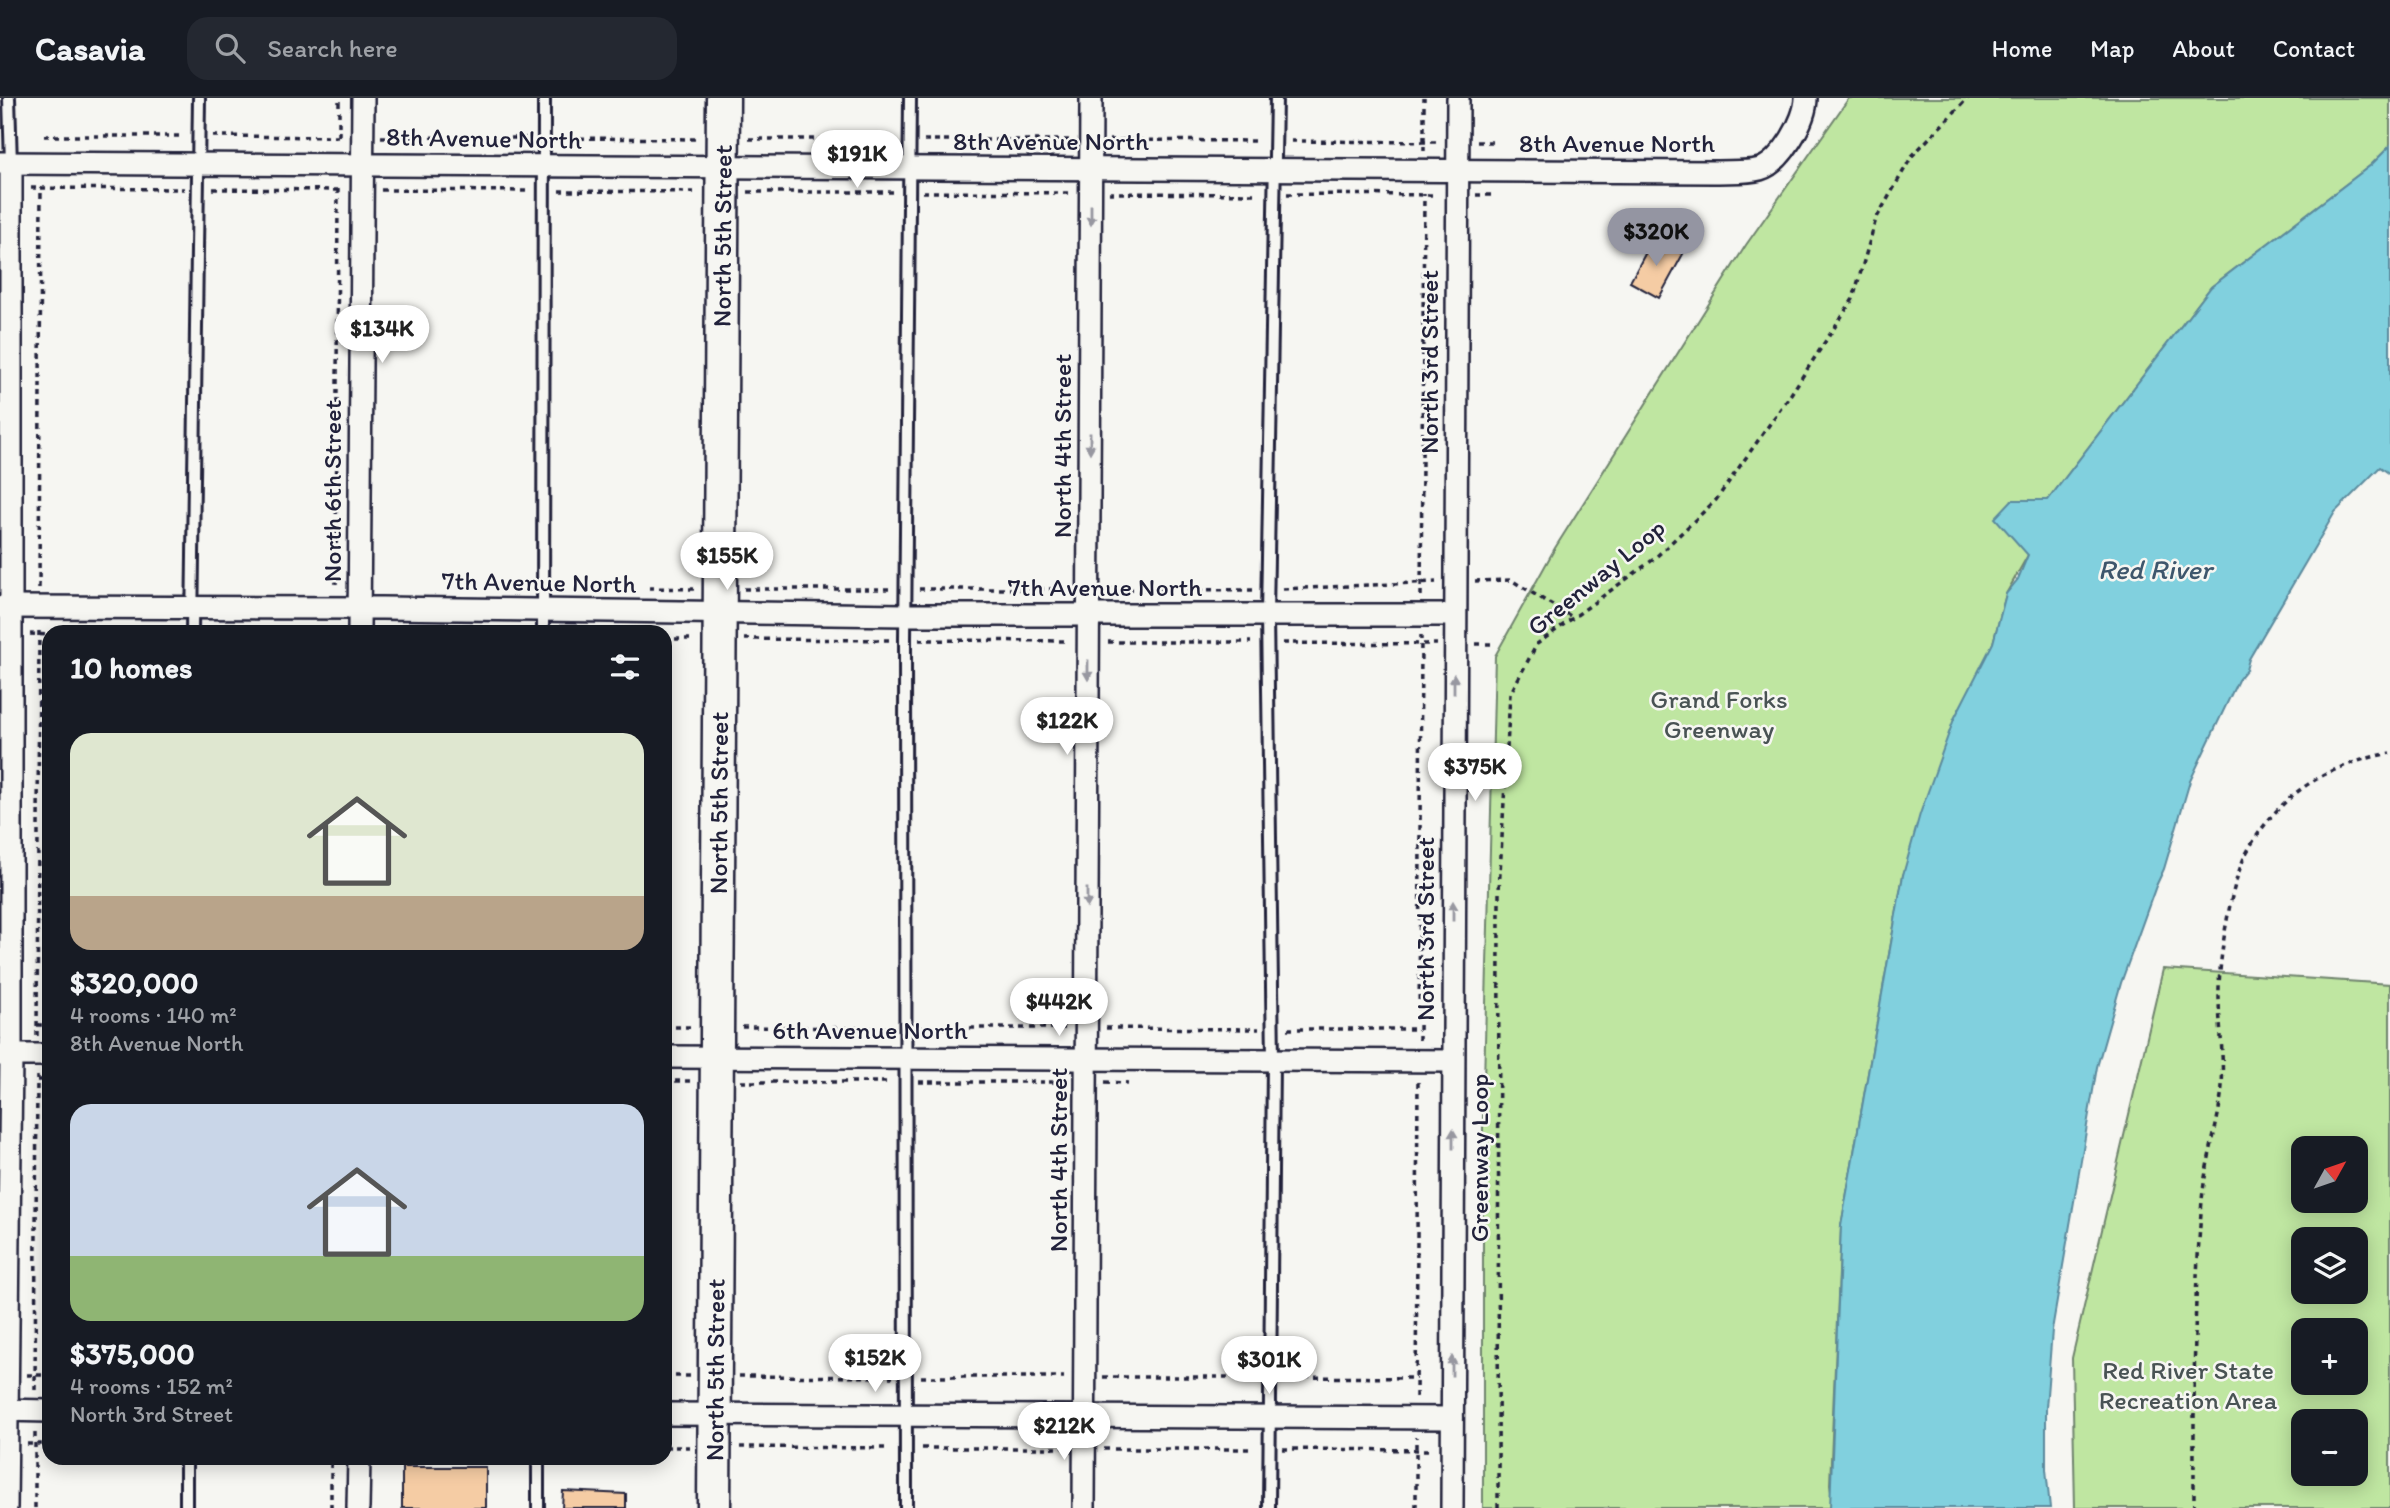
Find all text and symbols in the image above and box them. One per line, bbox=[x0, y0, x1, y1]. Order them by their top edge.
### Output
search box bbox=[187, 17, 677, 80]
text: Casavia bbox=[35, 29, 145, 68]
icon: search bbox=[211, 29, 249, 67]
text: Search here bbox=[267, 32, 398, 64]
text: Home bbox=[1992, 34, 2052, 63]
text: Map bbox=[2090, 34, 2134, 63]
text: About bbox=[2172, 34, 2235, 63]
text: Contact bbox=[2273, 34, 2355, 63]
street label: 8th Avenue North bbox=[386, 120, 582, 156]
street label: 8th Avenue North bbox=[953, 125, 1149, 157]
street label: 8th Avenue North bbox=[1519, 127, 1715, 159]
pin: $191K bbox=[808, 130, 906, 190]
text: $191K bbox=[827, 139, 887, 167]
street label: North 5th Street bbox=[706, 144, 739, 327]
one-way arrow bbox=[1085, 204, 1097, 226]
pin: $320K bbox=[1607, 208, 1705, 268]
text: $320K bbox=[1623, 217, 1689, 245]
street label: North 3rd Street bbox=[1413, 270, 1445, 454]
pin: $134K bbox=[333, 306, 431, 365]
text: $134K bbox=[350, 314, 414, 342]
street label: North 4th Street bbox=[1046, 354, 1078, 538]
street label: North 6th Street bbox=[316, 400, 348, 582]
one-way arrow bbox=[1084, 432, 1096, 454]
street label: Greenway Loop bbox=[1520, 512, 1672, 642]
pin: $155K bbox=[678, 532, 776, 592]
text: $155K bbox=[696, 541, 758, 569]
water label: Red River bbox=[2098, 552, 2215, 586]
street label: 7th Avenue North bbox=[441, 564, 637, 600]
street label: 7th Avenue North bbox=[1008, 571, 1202, 603]
icon: filters bbox=[606, 648, 644, 686]
text: 10 homes bbox=[70, 649, 193, 686]
one-way arrow bbox=[1083, 659, 1094, 681]
one-way arrow bbox=[1448, 673, 1460, 695]
park label: Grand Forks Greenway bbox=[1650, 683, 1788, 745]
pin: $122K bbox=[1018, 698, 1116, 757]
text: $122K bbox=[1036, 706, 1098, 734]
street label: North 5th Street bbox=[702, 711, 735, 894]
pin: $375K bbox=[1426, 744, 1524, 803]
text: $375K bbox=[1444, 752, 1506, 780]
icon: home bbox=[294, 778, 420, 904]
street label: North 3rd Street bbox=[1409, 837, 1441, 1021]
one-way arrow bbox=[1081, 887, 1093, 909]
one-way arrow bbox=[1447, 900, 1459, 922]
text: $320,000 bbox=[70, 964, 198, 1001]
pin: $442K bbox=[1010, 978, 1108, 1038]
text: $442K bbox=[1026, 987, 1092, 1015]
text: 4 rooms · 140 m² bbox=[70, 1001, 237, 1029]
street label: 6th Avenue North bbox=[772, 1014, 968, 1046]
text: 8th Avenue North bbox=[70, 1029, 243, 1057]
street label: North 4th Street bbox=[1042, 1068, 1074, 1252]
street label: Greenway Loop bbox=[1463, 1074, 1495, 1242]
one-way arrow bbox=[1447, 1128, 1459, 1150]
north arrow bbox=[2291, 1136, 2368, 1213]
map controls bbox=[2291, 1136, 2368, 1486]
icon: home bbox=[294, 1149, 420, 1275]
button: layers bbox=[2291, 1227, 2368, 1304]
street label: North 5th Street bbox=[698, 1278, 731, 1461]
button: + bbox=[2291, 1318, 2368, 1395]
pin: $152K bbox=[826, 1334, 924, 1394]
text: $375,000 bbox=[70, 1335, 195, 1372]
pin: $301K bbox=[1220, 1336, 1318, 1396]
text: $152K bbox=[844, 1343, 906, 1371]
text: $301K bbox=[1237, 1345, 1301, 1373]
park label: Red River State Recreation Area bbox=[2099, 1354, 2278, 1416]
one-way arrow bbox=[1446, 1355, 1458, 1377]
text: 4 rooms · 152 m² bbox=[70, 1372, 233, 1400]
text: North 3rd Street bbox=[70, 1400, 233, 1428]
pin: $212K bbox=[1015, 1402, 1113, 1462]
button: − bbox=[2291, 1409, 2368, 1486]
text: $212K bbox=[1033, 1411, 1095, 1439]

